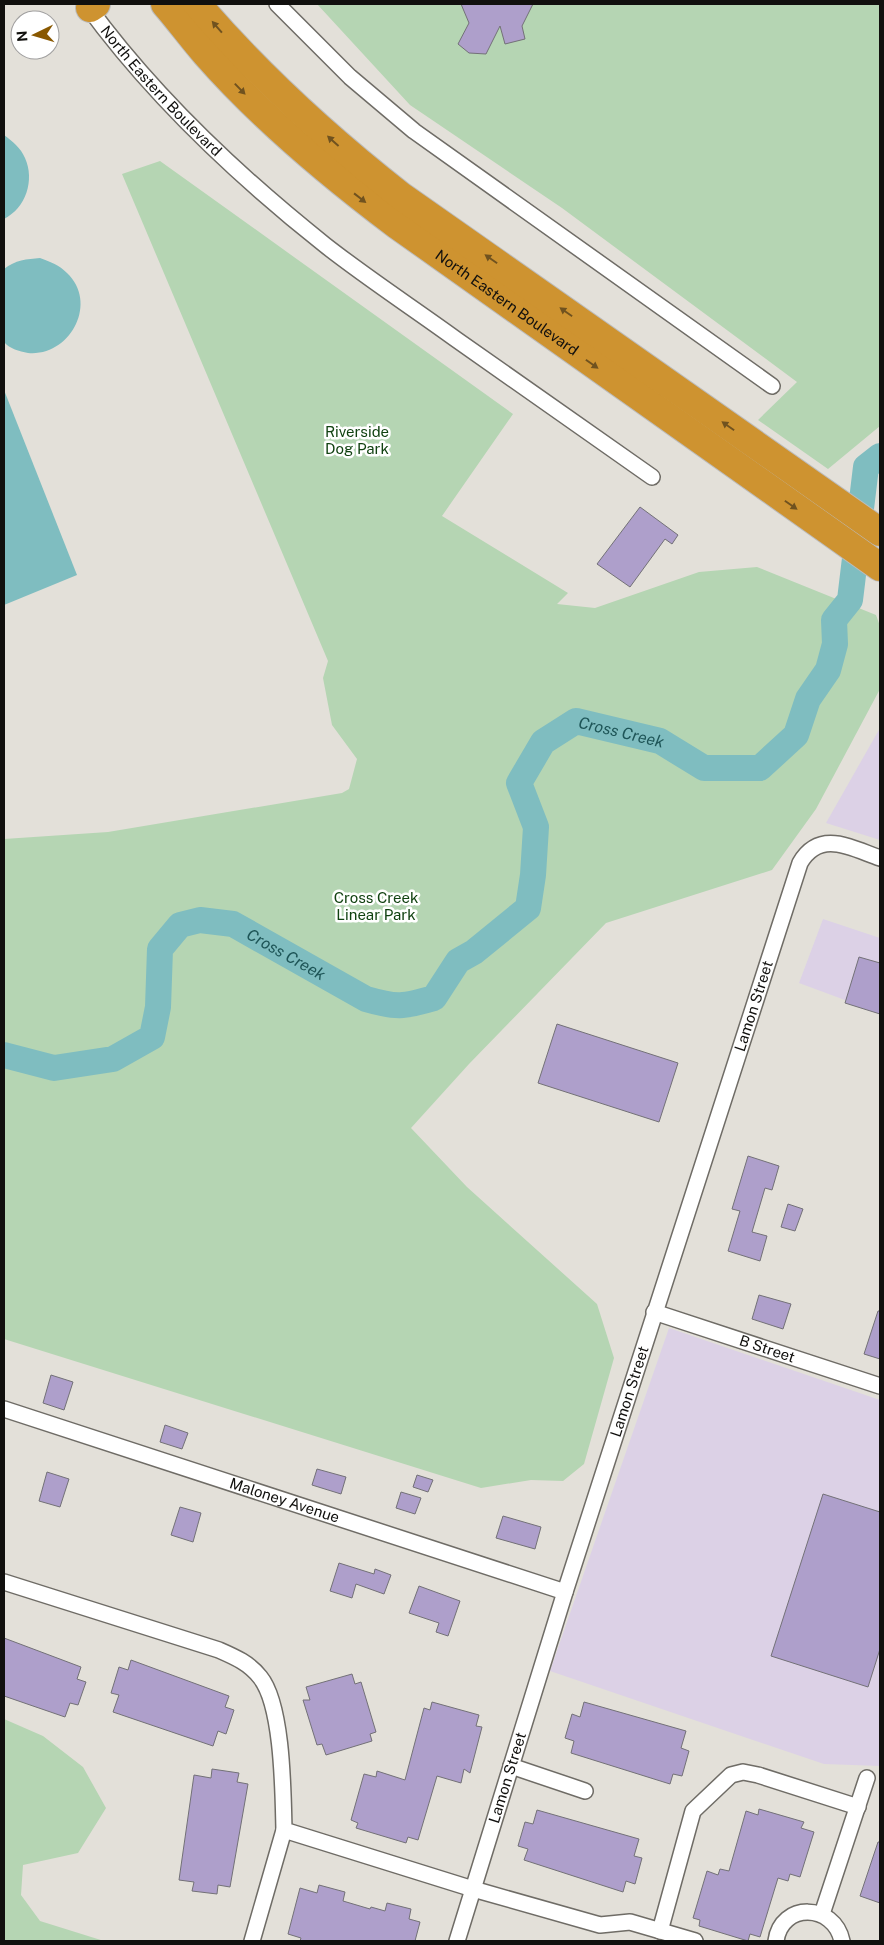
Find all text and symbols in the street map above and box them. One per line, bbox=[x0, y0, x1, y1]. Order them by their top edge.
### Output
north arrow bbox=[10, 10, 60, 60]
one-way arrow bbox=[211, 21, 223, 33]
street label: North Eastern Boulevard bbox=[97, 22, 225, 159]
text: N bbox=[14, 30, 30, 42]
one-way arrow bbox=[233, 83, 245, 95]
one-way arrow bbox=[327, 135, 339, 147]
one-way arrow bbox=[354, 192, 367, 203]
street label: North Eastern Boulevard bbox=[432, 246, 582, 359]
one-way arrow bbox=[484, 254, 498, 264]
one-way arrow bbox=[559, 307, 573, 317]
one-way arrow bbox=[585, 359, 599, 369]
one-way arrow bbox=[721, 421, 735, 431]
park label: Riverside Dog Park bbox=[325, 423, 389, 457]
one-way arrow bbox=[784, 500, 798, 510]
water label: Cross Creek bbox=[577, 713, 666, 752]
park label: Cross Creek Linear Park bbox=[334, 889, 418, 923]
water label: Cross Creek bbox=[243, 925, 329, 984]
street label: Lamon Street bbox=[731, 958, 776, 1053]
street label: B Street bbox=[737, 1332, 797, 1366]
street label: Lamon Street bbox=[607, 1344, 652, 1439]
street label: Maloney Avenue bbox=[228, 1474, 342, 1526]
street label: Lamon Street bbox=[485, 1730, 529, 1825]

